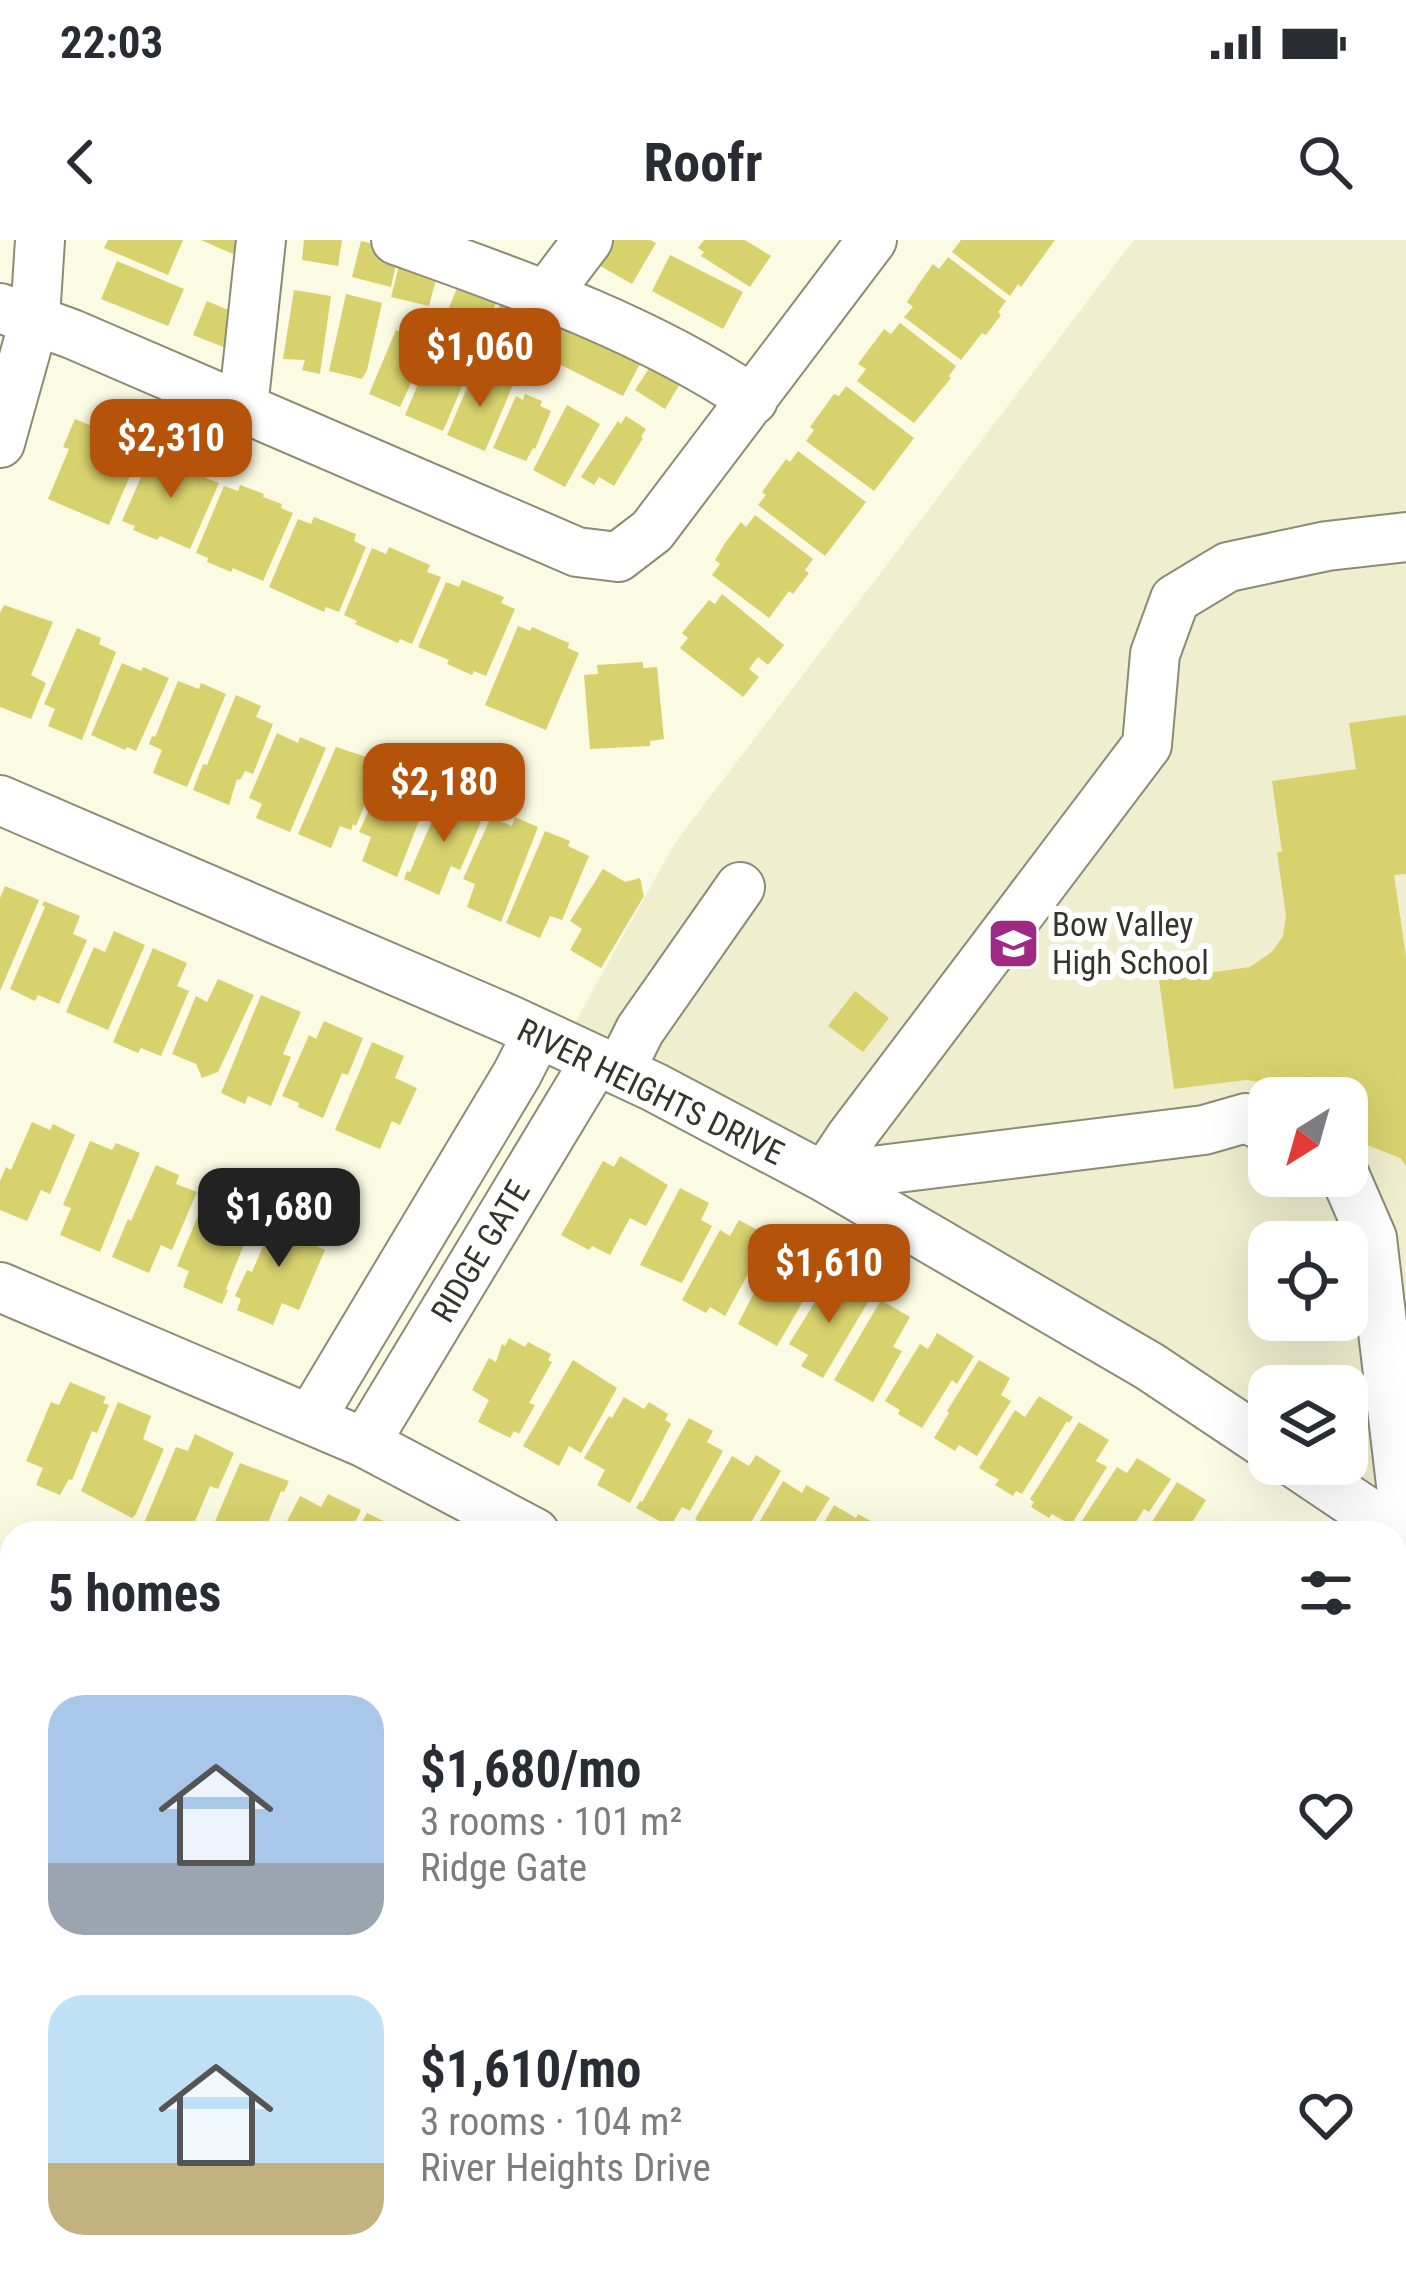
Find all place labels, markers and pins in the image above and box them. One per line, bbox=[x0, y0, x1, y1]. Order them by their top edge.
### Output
pin: $1,060 bbox=[382, 308, 578, 410]
pin: $2,310 bbox=[73, 399, 269, 501]
pin: $2,180 bbox=[346, 743, 542, 845]
place label: Bow Valley High School bbox=[1052, 905, 1209, 982]
school or university icon: Bow Valley High School bbox=[985, 915, 1041, 971]
pin: $1,680 bbox=[181, 1168, 377, 1270]
pin: $1,610 bbox=[731, 1224, 927, 1326]

